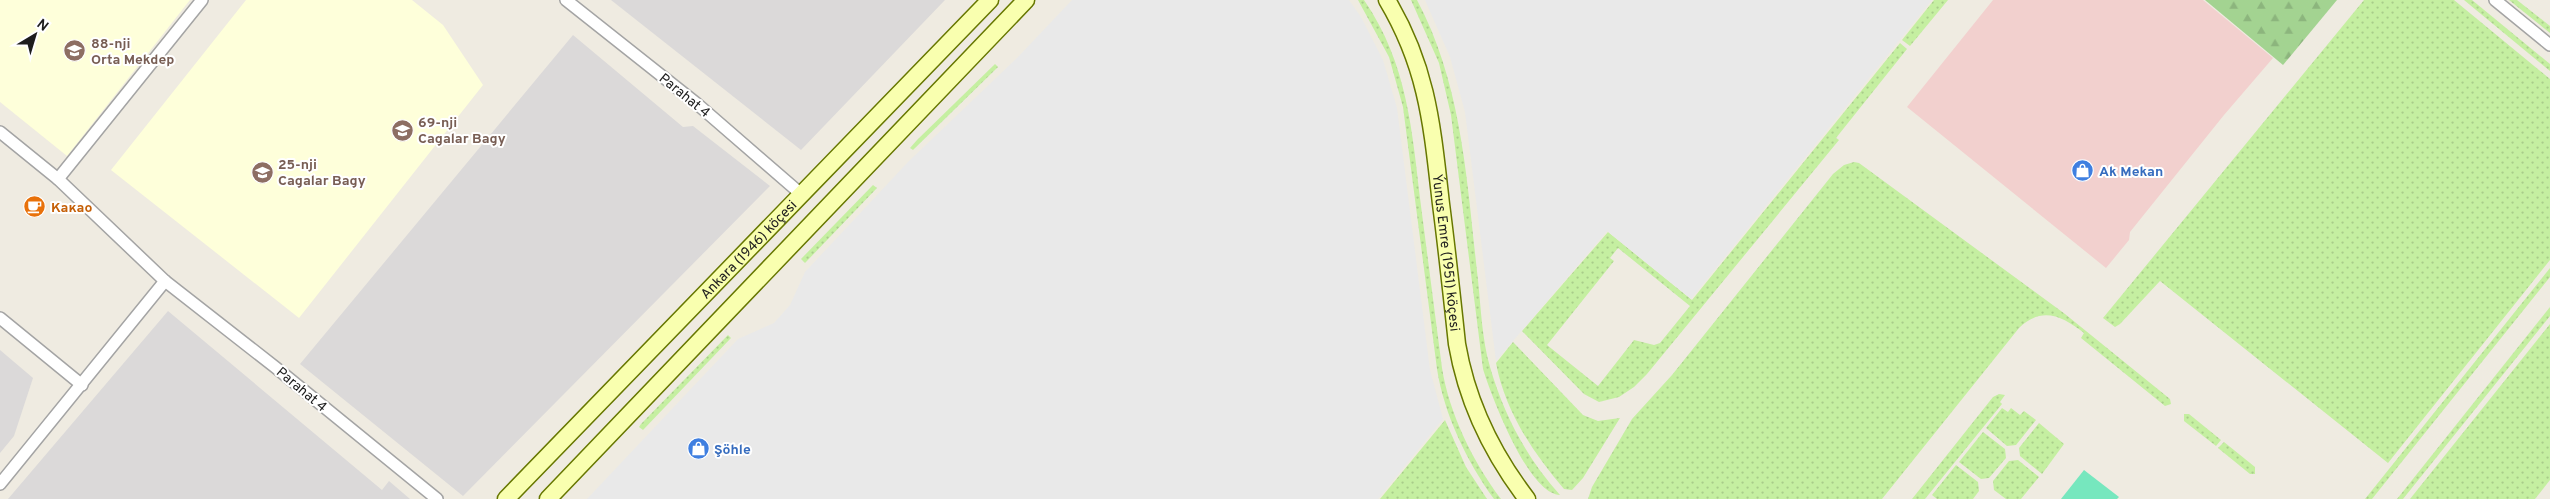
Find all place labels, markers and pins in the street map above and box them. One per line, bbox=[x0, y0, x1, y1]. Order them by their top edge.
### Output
place label: 88-nji Orta Mekdep bbox=[91, 36, 174, 69]
school or university icon: 88-nji Orta Mekdep bbox=[63, 39, 87, 63]
place label: 69-nji Cagalar Bagy bbox=[418, 115, 506, 148]
school or university icon: 69-nji Cagalar Bagy bbox=[390, 118, 414, 142]
place label: 25-nji Cagalar Bagy bbox=[278, 157, 366, 190]
shop icon: Ak Mekan bbox=[2071, 159, 2095, 183]
school or university icon: 25-nji Cagalar Bagy bbox=[250, 160, 274, 184]
place label: Ak Mekan bbox=[2099, 164, 2163, 181]
cafe icon: Какао bbox=[23, 195, 47, 219]
place label: Какао bbox=[51, 200, 92, 217]
shop icon: Şöhle bbox=[686, 437, 710, 461]
place label: Şöhle bbox=[714, 442, 751, 459]

